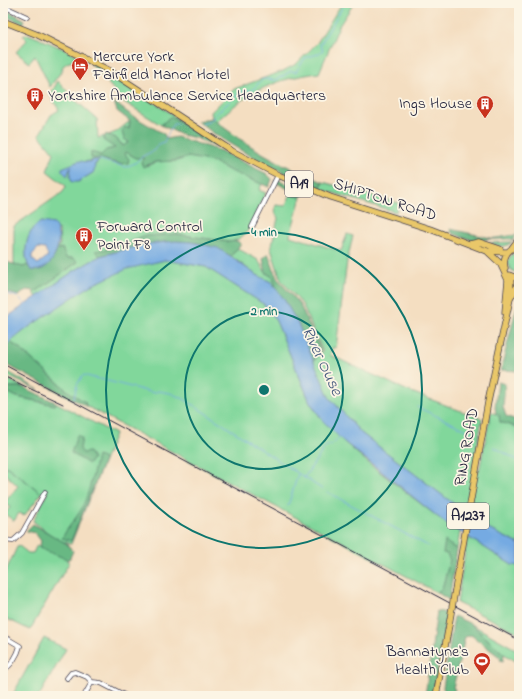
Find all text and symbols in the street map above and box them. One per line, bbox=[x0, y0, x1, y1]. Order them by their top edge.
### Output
place label: Mercure York Fairfield Manor Hotel bbox=[92, 45, 230, 87]
hotel icon: Mercure York Fairfield Manor Hotel bbox=[70, 56, 90, 81]
place label: Yorkshire Ambulance Service Headquarters bbox=[48, 84, 326, 108]
building icon: Yorkshire Ambulance Service Headquarters bbox=[25, 86, 45, 111]
place label: Ings House bbox=[399, 92, 473, 116]
building icon: Ings House bbox=[475, 94, 495, 119]
road number: A19 bbox=[285, 171, 313, 197]
street label: SHIPTON ROAD bbox=[330, 172, 440, 228]
place label: Forward Control Point F8 bbox=[96, 215, 202, 257]
text: 4 min bbox=[250, 224, 277, 242]
building icon: Forward Control Point F8 bbox=[74, 226, 94, 251]
text: 2 min bbox=[250, 303, 277, 321]
water label: River Ouse bbox=[295, 322, 350, 401]
centre of rings bbox=[257, 383, 271, 397]
street label: RING ROAD bbox=[448, 406, 486, 488]
road number: A1237 bbox=[447, 503, 489, 529]
place label: Bannatyne's Health Club bbox=[385, 640, 470, 682]
sports icon: Bannatyne's Health Club bbox=[472, 651, 492, 676]

